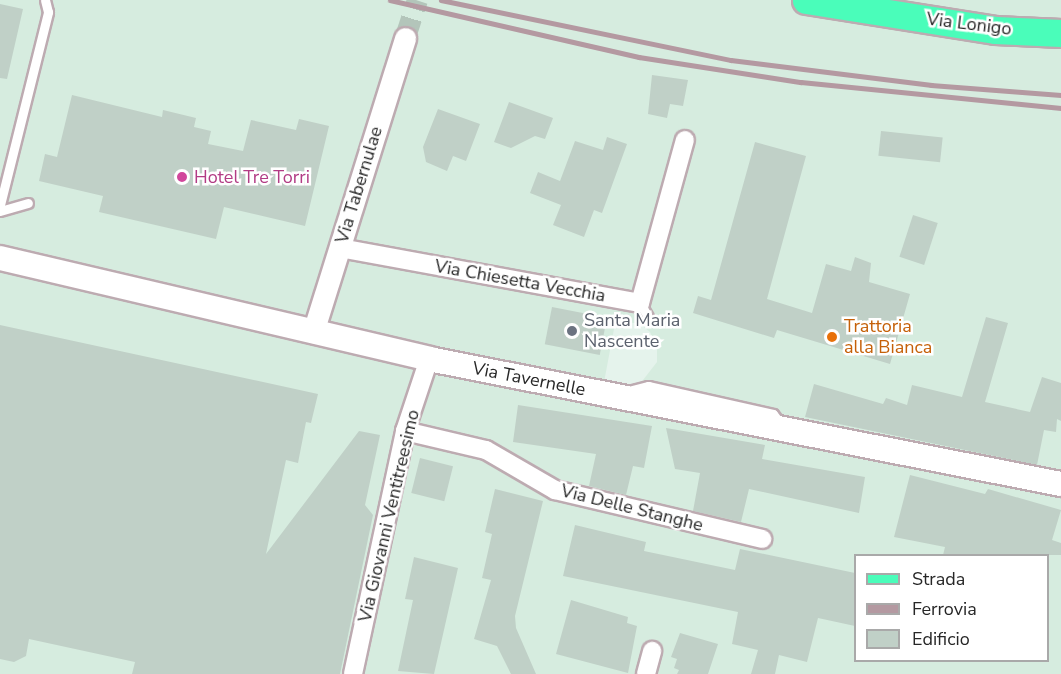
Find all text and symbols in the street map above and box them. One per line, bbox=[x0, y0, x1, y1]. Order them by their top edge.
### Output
street label: Via Lonigo bbox=[925, 8, 1013, 40]
street label: Via Tabernulae bbox=[331, 124, 387, 246]
place label: Hotel Tre Torri bbox=[194, 166, 310, 188]
marker: Hotel Tre Torri bbox=[175, 170, 189, 184]
street label: Via Chiesetta Vecchia bbox=[433, 255, 607, 307]
place label: Santa Maria Nascente bbox=[584, 310, 680, 352]
place label: Trattoria alla Bianca bbox=[844, 316, 932, 358]
marker: Santa Maria Nascente bbox=[565, 324, 579, 338]
marker: Trattoria alla Bianca bbox=[825, 330, 839, 344]
street label: Via Tavernelle bbox=[471, 357, 587, 401]
street label: Via Giovanni Ventitreesimo bbox=[354, 408, 424, 624]
street label: Via Delle Stanghe bbox=[559, 480, 705, 536]
legend bbox=[854, 554, 1049, 662]
text: Strada bbox=[912, 567, 965, 591]
text: Ferrovia bbox=[912, 597, 977, 621]
text: Edificio bbox=[912, 627, 970, 651]

